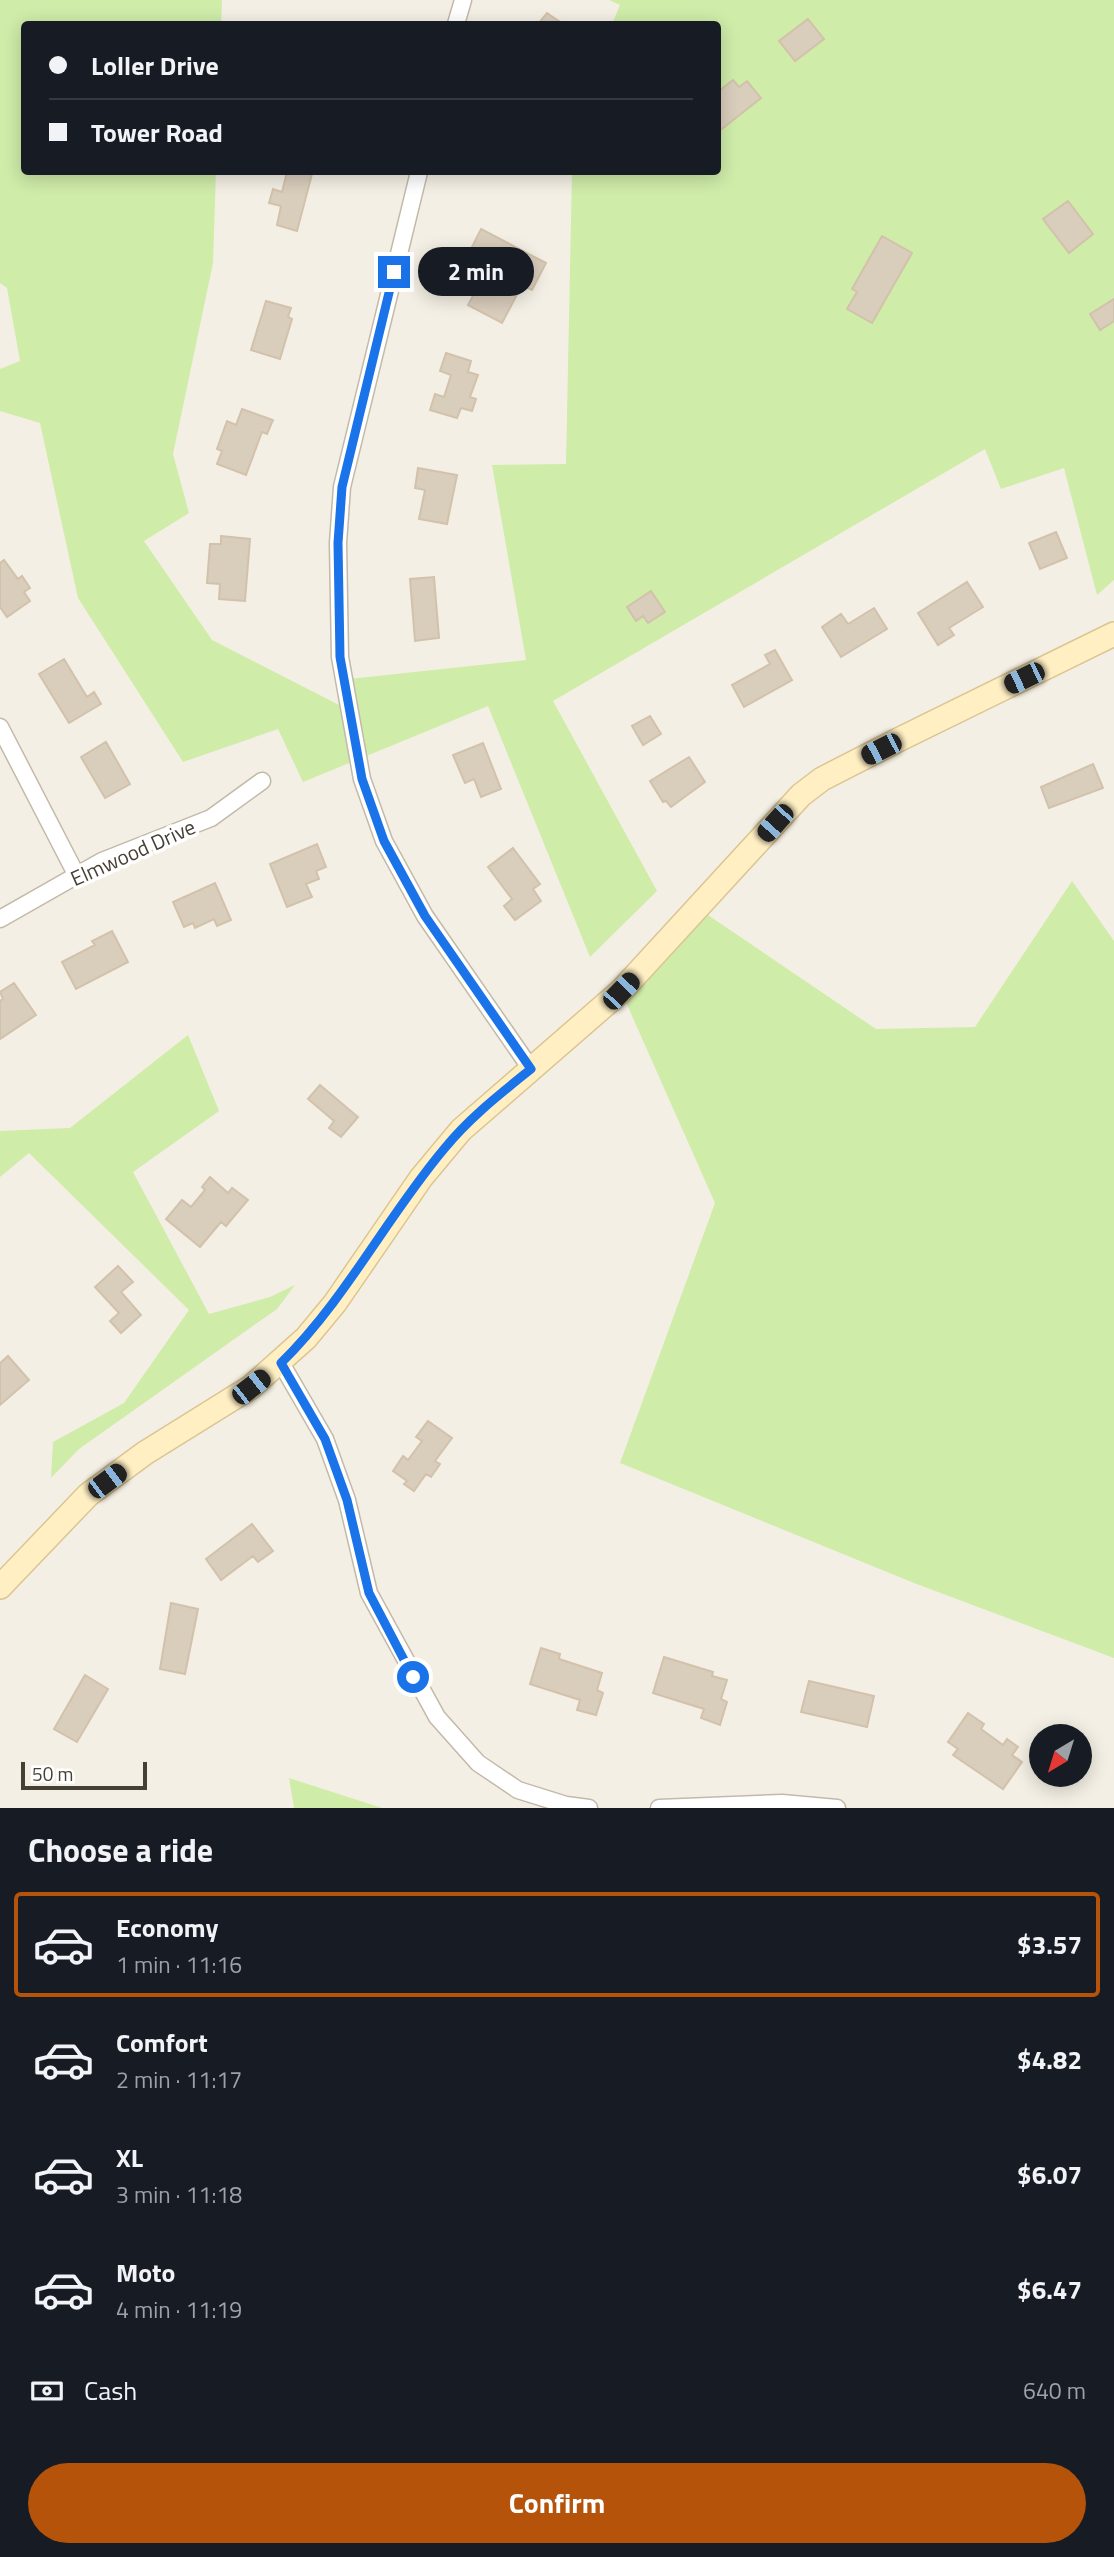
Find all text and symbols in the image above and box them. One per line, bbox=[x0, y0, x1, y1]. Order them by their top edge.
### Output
text: Loller Drive bbox=[91, 46, 219, 85]
text: Tower Road bbox=[91, 113, 223, 152]
callout: 2 min bbox=[418, 247, 534, 296]
text: 2 min bbox=[448, 254, 504, 289]
route end bbox=[378, 256, 410, 288]
car bbox=[1001, 659, 1048, 697]
car bbox=[858, 730, 905, 768]
car bbox=[754, 800, 797, 846]
street label: Elmwood Drive bbox=[65, 810, 200, 894]
car bbox=[599, 969, 644, 1013]
car bbox=[228, 1366, 275, 1408]
car bbox=[84, 1460, 131, 1502]
route start bbox=[397, 1661, 429, 1693]
north arrow bbox=[1029, 1724, 1092, 1787]
map controls bbox=[1029, 1724, 1092, 1787]
scale bar bbox=[21, 1759, 147, 1791]
text: 50 m bbox=[32, 1759, 73, 1788]
text: Choose a ride bbox=[28, 1826, 213, 1874]
text: Economy bbox=[116, 1908, 218, 1947]
icon: car bbox=[32, 1913, 95, 1976]
text: $3.57 bbox=[1017, 1925, 1082, 1964]
text: 1 min · 11:16 bbox=[116, 1947, 242, 1982]
text: Comfort bbox=[116, 2023, 208, 2062]
icon: car bbox=[32, 2028, 95, 2091]
text: $4.82 bbox=[1017, 2040, 1082, 2079]
text: 2 min · 11:17 bbox=[116, 2062, 242, 2097]
text: XL bbox=[116, 2138, 143, 2177]
icon: car bbox=[32, 2143, 95, 2206]
text: $6.07 bbox=[1017, 2155, 1082, 2194]
text: 3 min · 11:18 bbox=[116, 2177, 242, 2212]
text: Moto bbox=[116, 2253, 175, 2292]
icon: car bbox=[32, 2258, 95, 2321]
text: $6.47 bbox=[1017, 2270, 1082, 2309]
text: 4 min · 11:19 bbox=[116, 2292, 242, 2327]
text: Cash bbox=[84, 2371, 137, 2410]
icon: cash bbox=[28, 2372, 66, 2410]
text: 640 m bbox=[1023, 2373, 1086, 2408]
button: Confirm bbox=[28, 2463, 1086, 2543]

